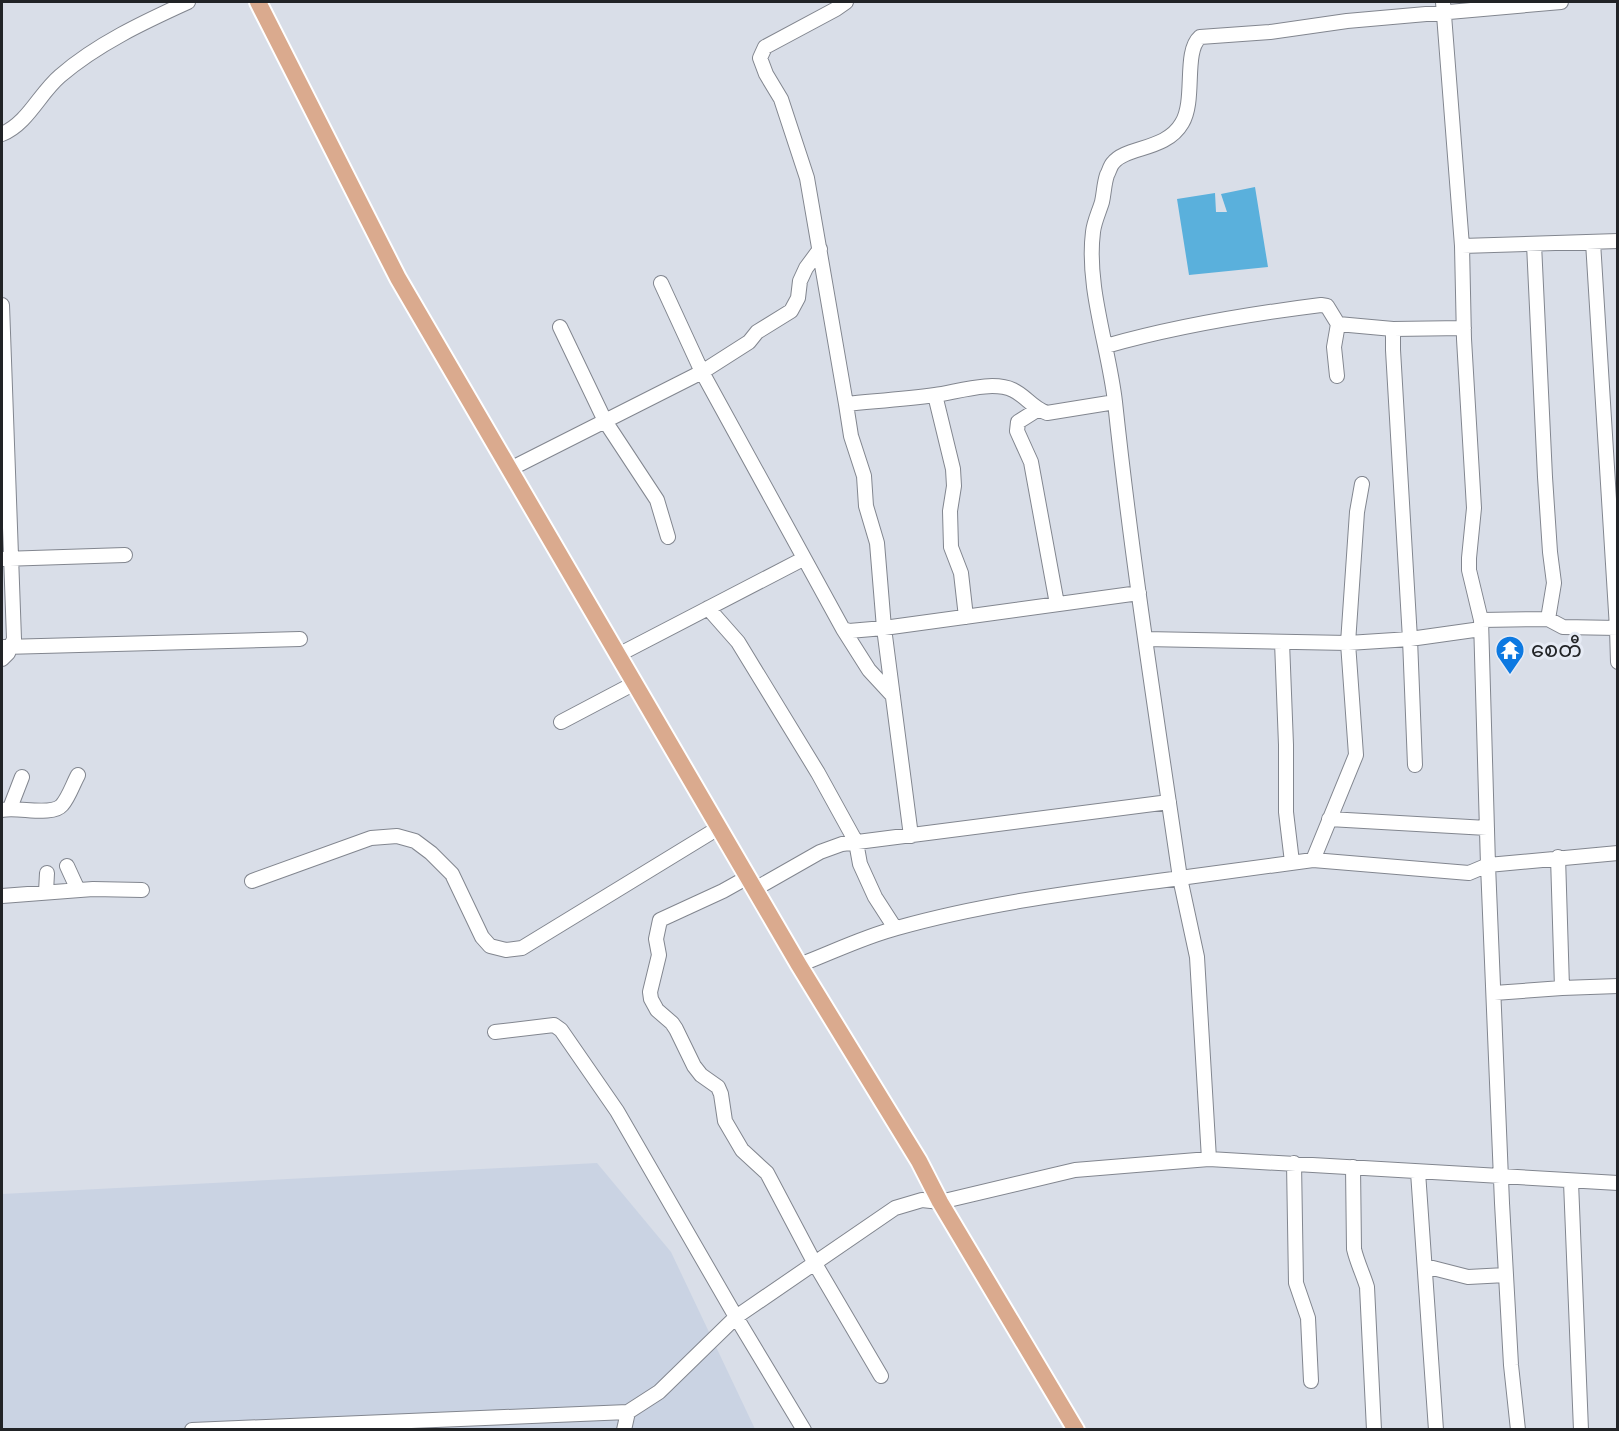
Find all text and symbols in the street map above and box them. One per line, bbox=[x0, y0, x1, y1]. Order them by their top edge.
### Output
temple icon: စေတီ bbox=[1494, 634, 1526, 676]
place label: စေတီ bbox=[1531, 634, 1582, 664]

